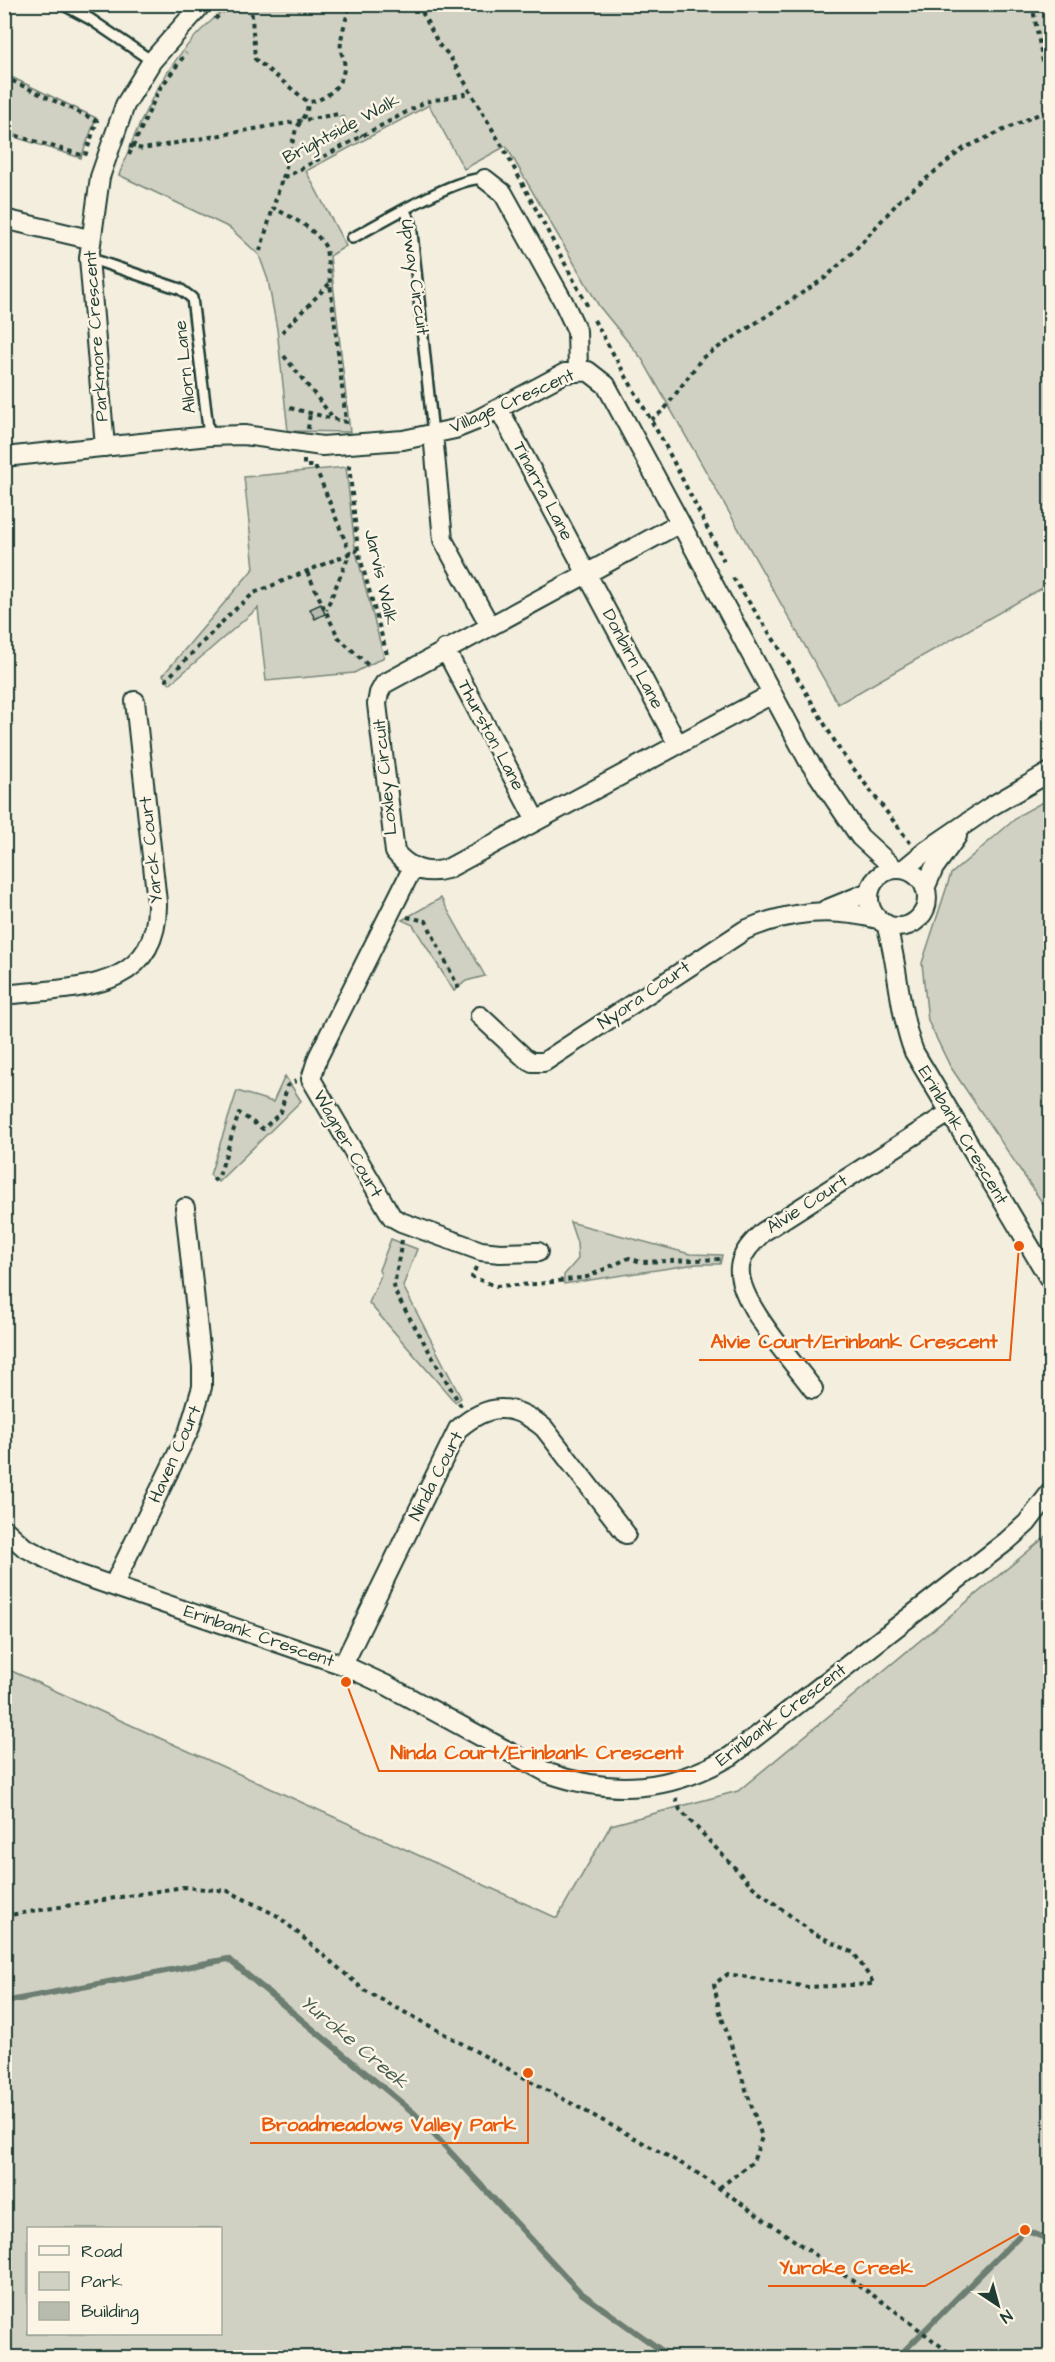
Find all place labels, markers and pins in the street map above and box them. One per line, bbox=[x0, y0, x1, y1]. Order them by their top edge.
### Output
callout: Alvie Court/Erinbank Crescent bbox=[699, 1322, 1010, 1360]
callout: Ninda Court/Erinbank Crescent bbox=[379, 1733, 696, 1771]
callout: Broadmeadows Valley Park bbox=[250, 2105, 528, 2143]
callout: Yuroke Creek bbox=[768, 2248, 925, 2286]

